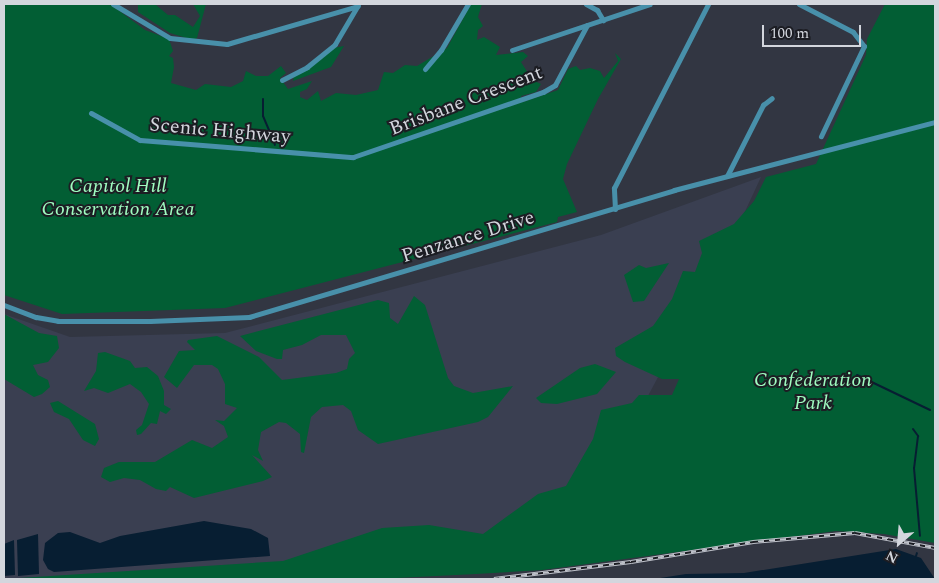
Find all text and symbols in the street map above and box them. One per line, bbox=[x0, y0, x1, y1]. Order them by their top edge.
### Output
scale bar bbox=[764, 15, 863, 47]
text: 100 m bbox=[770, 22, 809, 45]
street label: Brisbane Crescent bbox=[386, 61, 546, 141]
street label: Scenic Highway bbox=[148, 113, 292, 149]
park label: Capitol Hill Conservation Area bbox=[41, 175, 195, 222]
street label: Penzance Drive bbox=[399, 205, 537, 269]
park label: Confederation Park bbox=[754, 368, 872, 415]
north arrow bbox=[874, 518, 924, 568]
text: N bbox=[882, 545, 902, 569]

